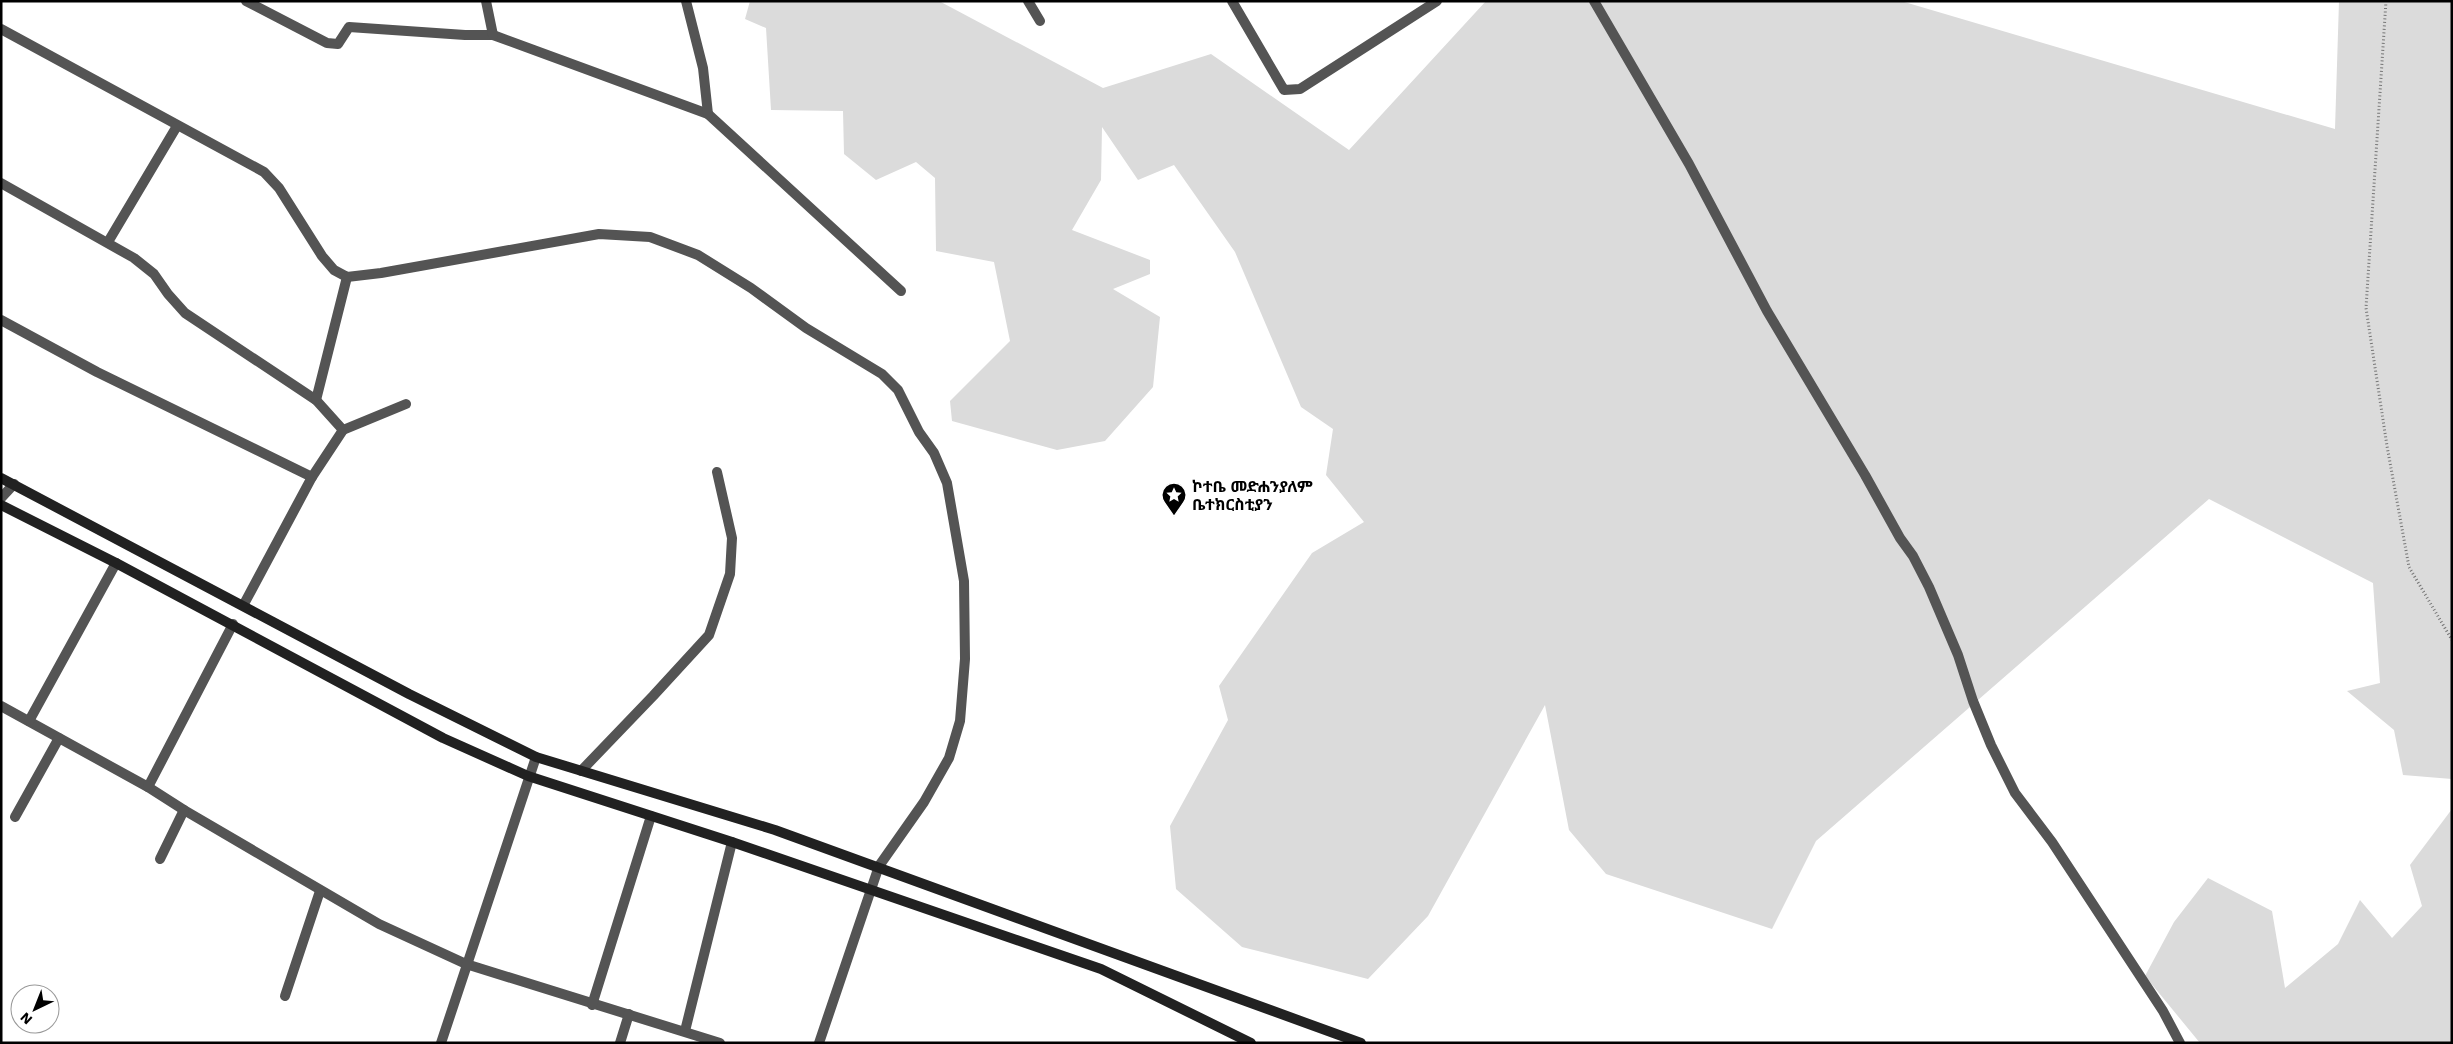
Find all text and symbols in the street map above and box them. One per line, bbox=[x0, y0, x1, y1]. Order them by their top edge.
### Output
place label: ኮተቤ መድሐንያለም ቤተክርስቲያን bbox=[1192, 477, 1313, 514]
place icon: ኮተቤ መድሐንያለም ቤተክርስቲያን bbox=[1161, 482, 1187, 516]
north arrow bbox=[10, 984, 60, 1034]
text: N bbox=[17, 1009, 35, 1028]

